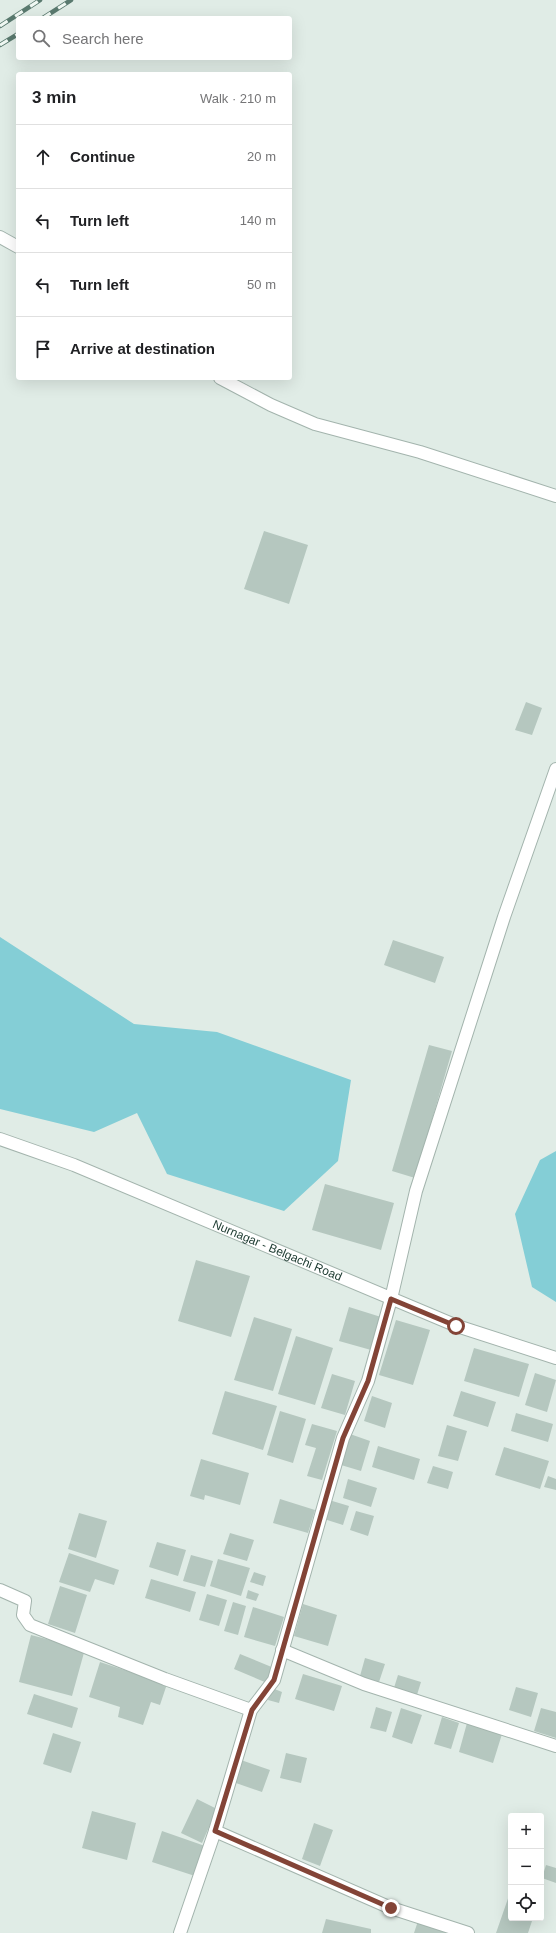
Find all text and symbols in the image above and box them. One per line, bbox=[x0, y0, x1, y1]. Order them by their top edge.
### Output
search box bbox=[16, 16, 292, 60]
icon: search bbox=[30, 27, 52, 49]
text: Search here bbox=[62, 30, 144, 47]
text: 3 min bbox=[32, 88, 76, 107]
text: Walk · 210 m bbox=[200, 91, 276, 106]
icon: ahead bbox=[32, 146, 54, 168]
text: Continue bbox=[70, 148, 135, 165]
text: 20 m bbox=[247, 149, 276, 164]
icon: left bbox=[32, 210, 54, 232]
text: Turn left bbox=[70, 212, 129, 229]
text: 140 m bbox=[240, 213, 276, 228]
icon: left bbox=[32, 274, 54, 296]
text: Turn left bbox=[70, 276, 129, 293]
text: 50 m bbox=[247, 277, 276, 292]
icon: arrive bbox=[32, 338, 54, 360]
text: Arrive at destination bbox=[70, 340, 215, 357]
street label: Nurnagar - Belgachi Road bbox=[211, 1217, 344, 1284]
route start bbox=[447, 1317, 465, 1335]
map controls bbox=[508, 1813, 544, 1921]
button: + bbox=[508, 1813, 544, 1849]
button: − bbox=[508, 1849, 544, 1885]
button: locate bbox=[508, 1885, 544, 1921]
route end bbox=[382, 1899, 400, 1917]

